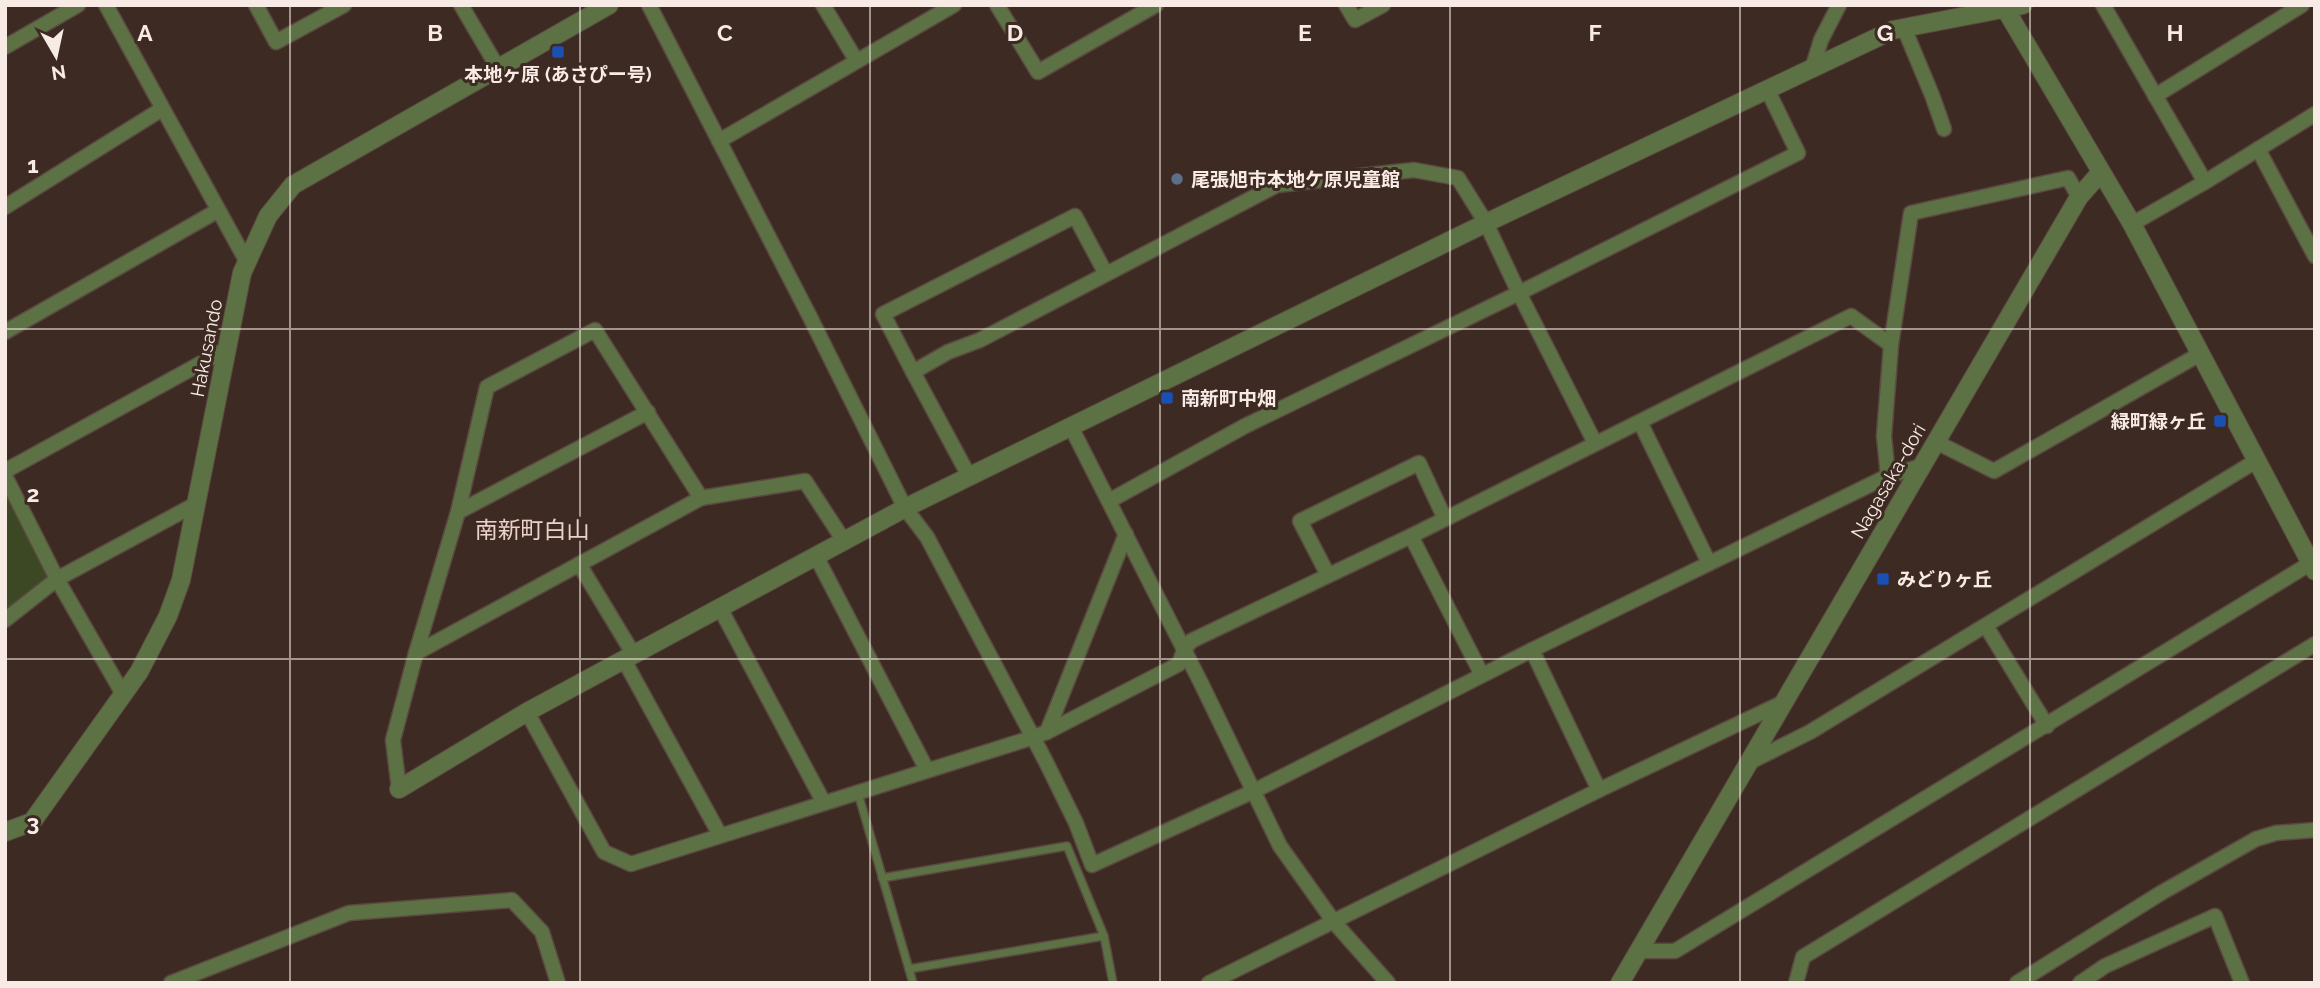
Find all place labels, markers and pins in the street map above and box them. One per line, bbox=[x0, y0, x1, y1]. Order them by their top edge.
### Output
marker: 本地ヶ原 (あさぴー号) bbox=[550, 44, 566, 60]
place label: 本地ヶ原 (あさぴー号) bbox=[464, 63, 652, 85]
place label: 尾張旭市本地ケ原児童館 bbox=[1191, 168, 1400, 190]
marker: 尾張旭市本地ケ原児童館 bbox=[1169, 171, 1185, 187]
place label: 南新町中畑 bbox=[1181, 387, 1276, 409]
marker: 南新町中畑 bbox=[1159, 390, 1175, 406]
place label: 緑町緑ヶ丘 bbox=[2111, 410, 2206, 432]
marker: 緑町緑ヶ丘 bbox=[2212, 413, 2228, 429]
place label: みどりヶ丘 bbox=[1897, 568, 1992, 590]
marker: みどりヶ丘 bbox=[1875, 571, 1891, 587]

